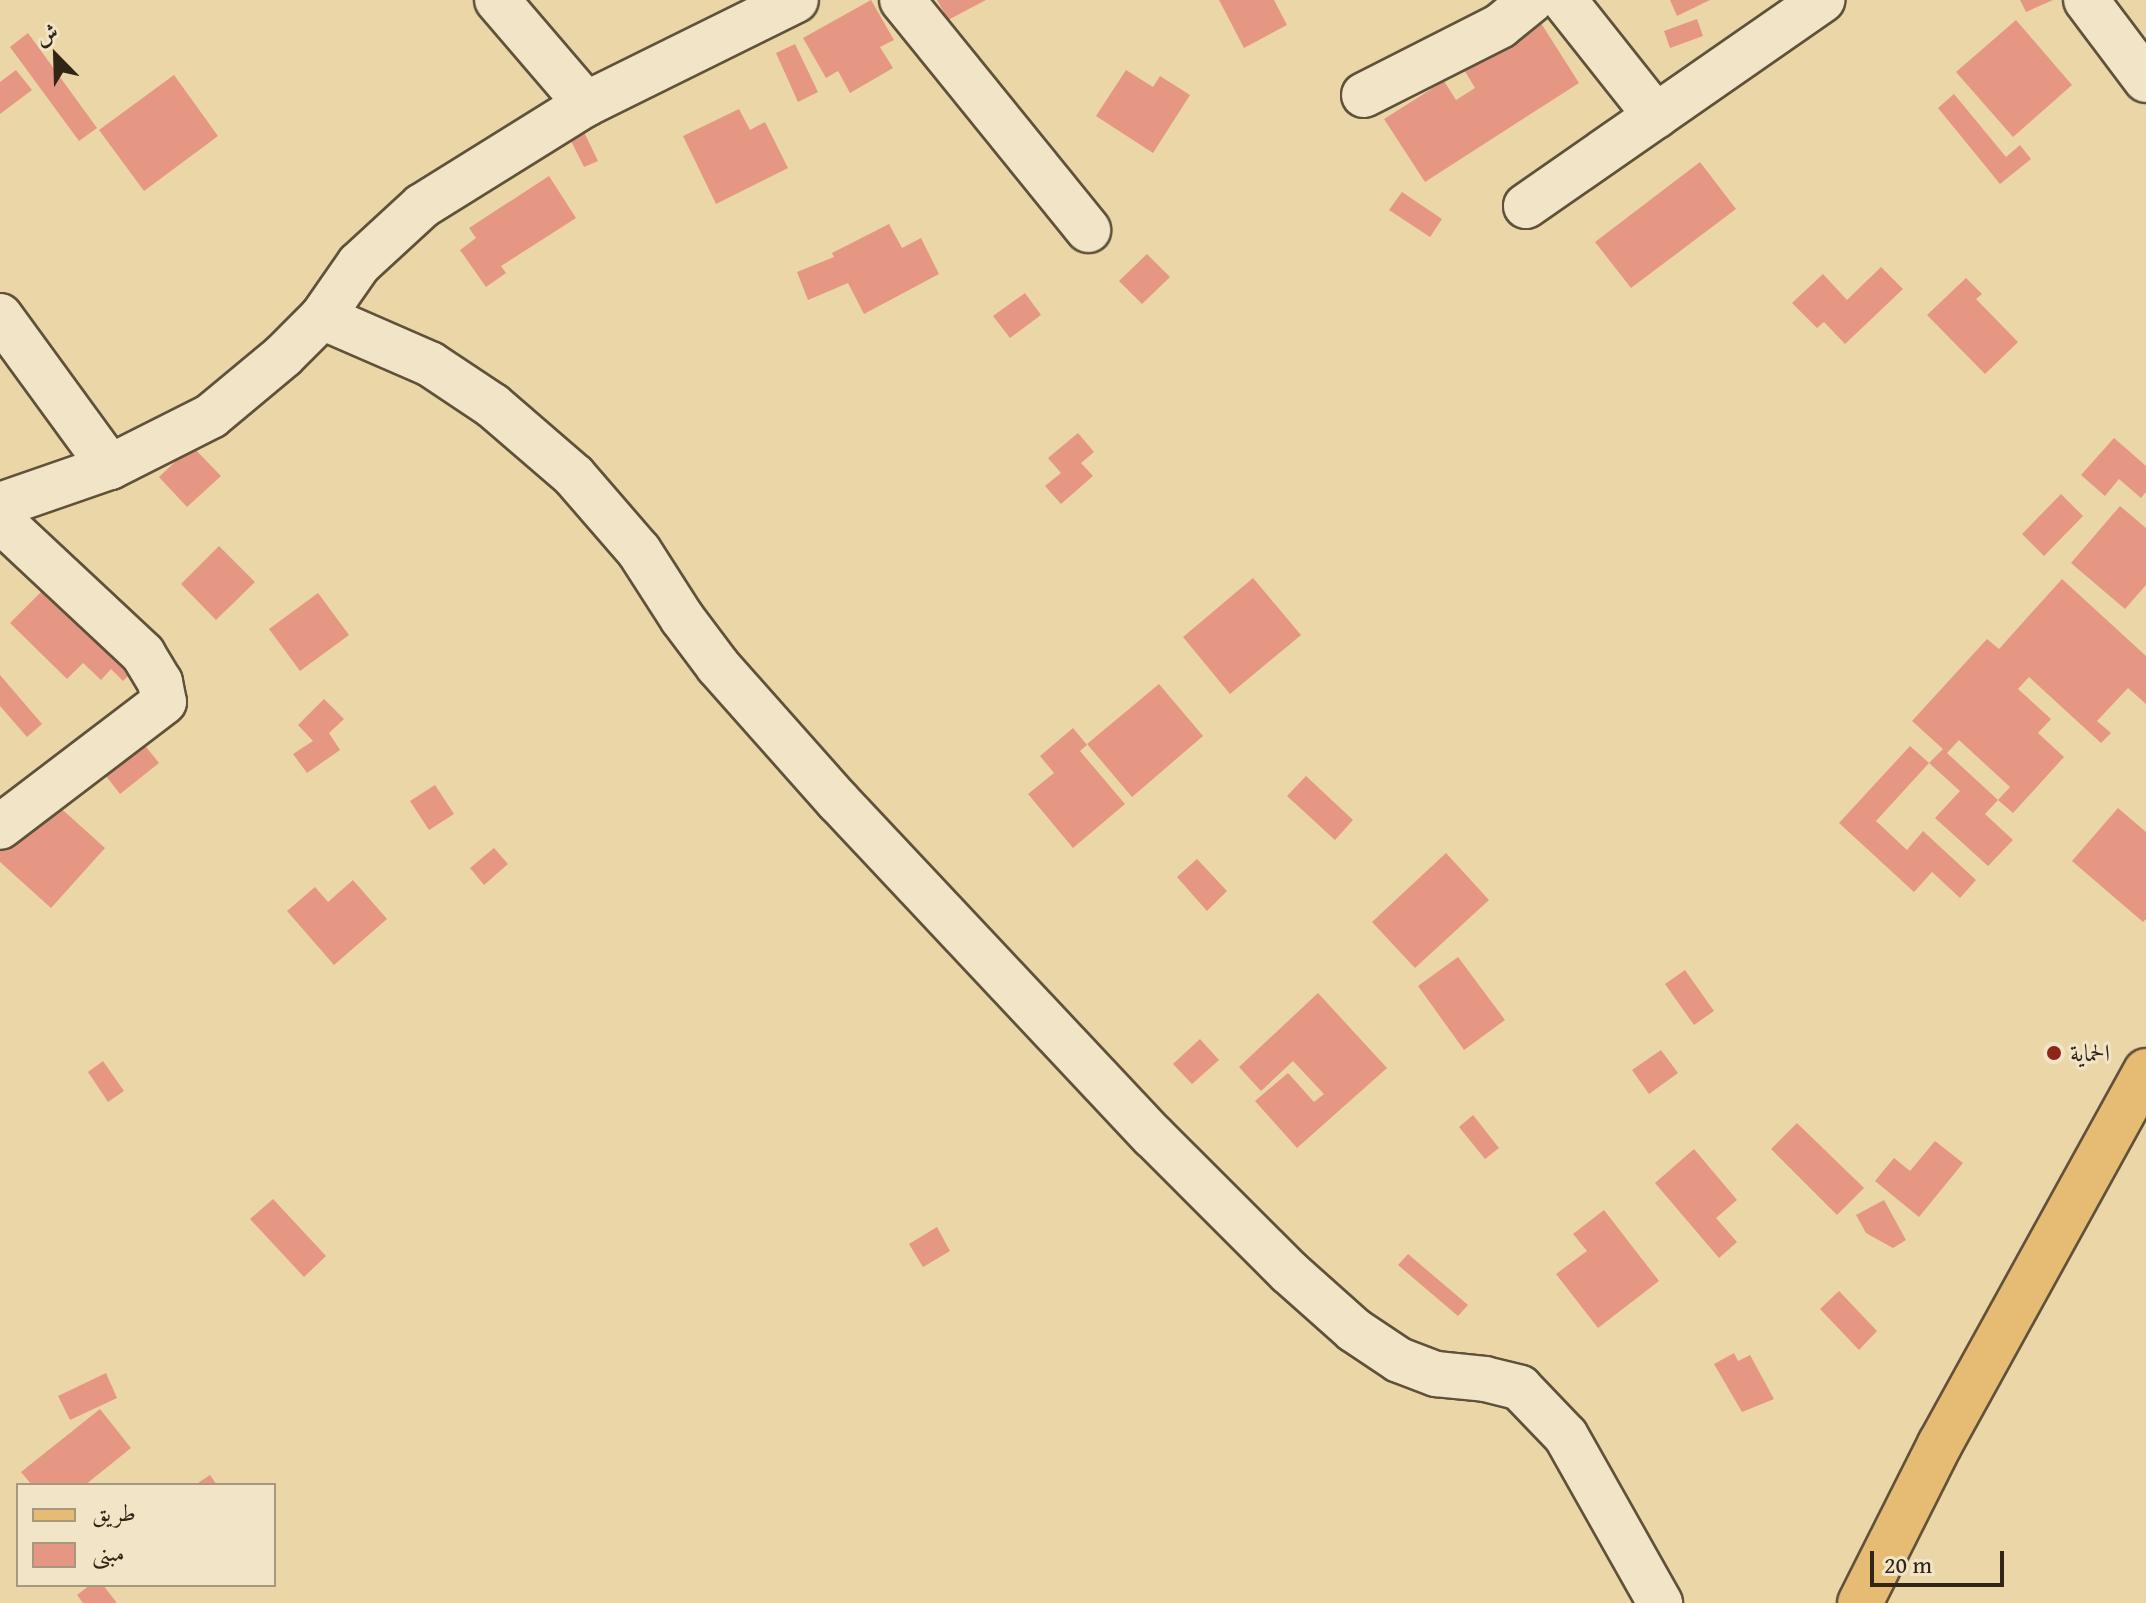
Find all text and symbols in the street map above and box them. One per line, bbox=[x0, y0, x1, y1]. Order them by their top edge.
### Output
text: ش bbox=[30, 15, 63, 53]
north arrow bbox=[16, 16, 96, 96]
place label: الحماية bbox=[2070, 1039, 2110, 1067]
marker: الحماية bbox=[2045, 1044, 2063, 1062]
legend bbox=[16, 1483, 276, 1587]
text: طريق bbox=[92, 1495, 136, 1530]
text: مبنى bbox=[92, 1535, 125, 1570]
scale bar bbox=[1874, 1535, 2008, 1585]
text: 20 m bbox=[1884, 1547, 1932, 1582]

